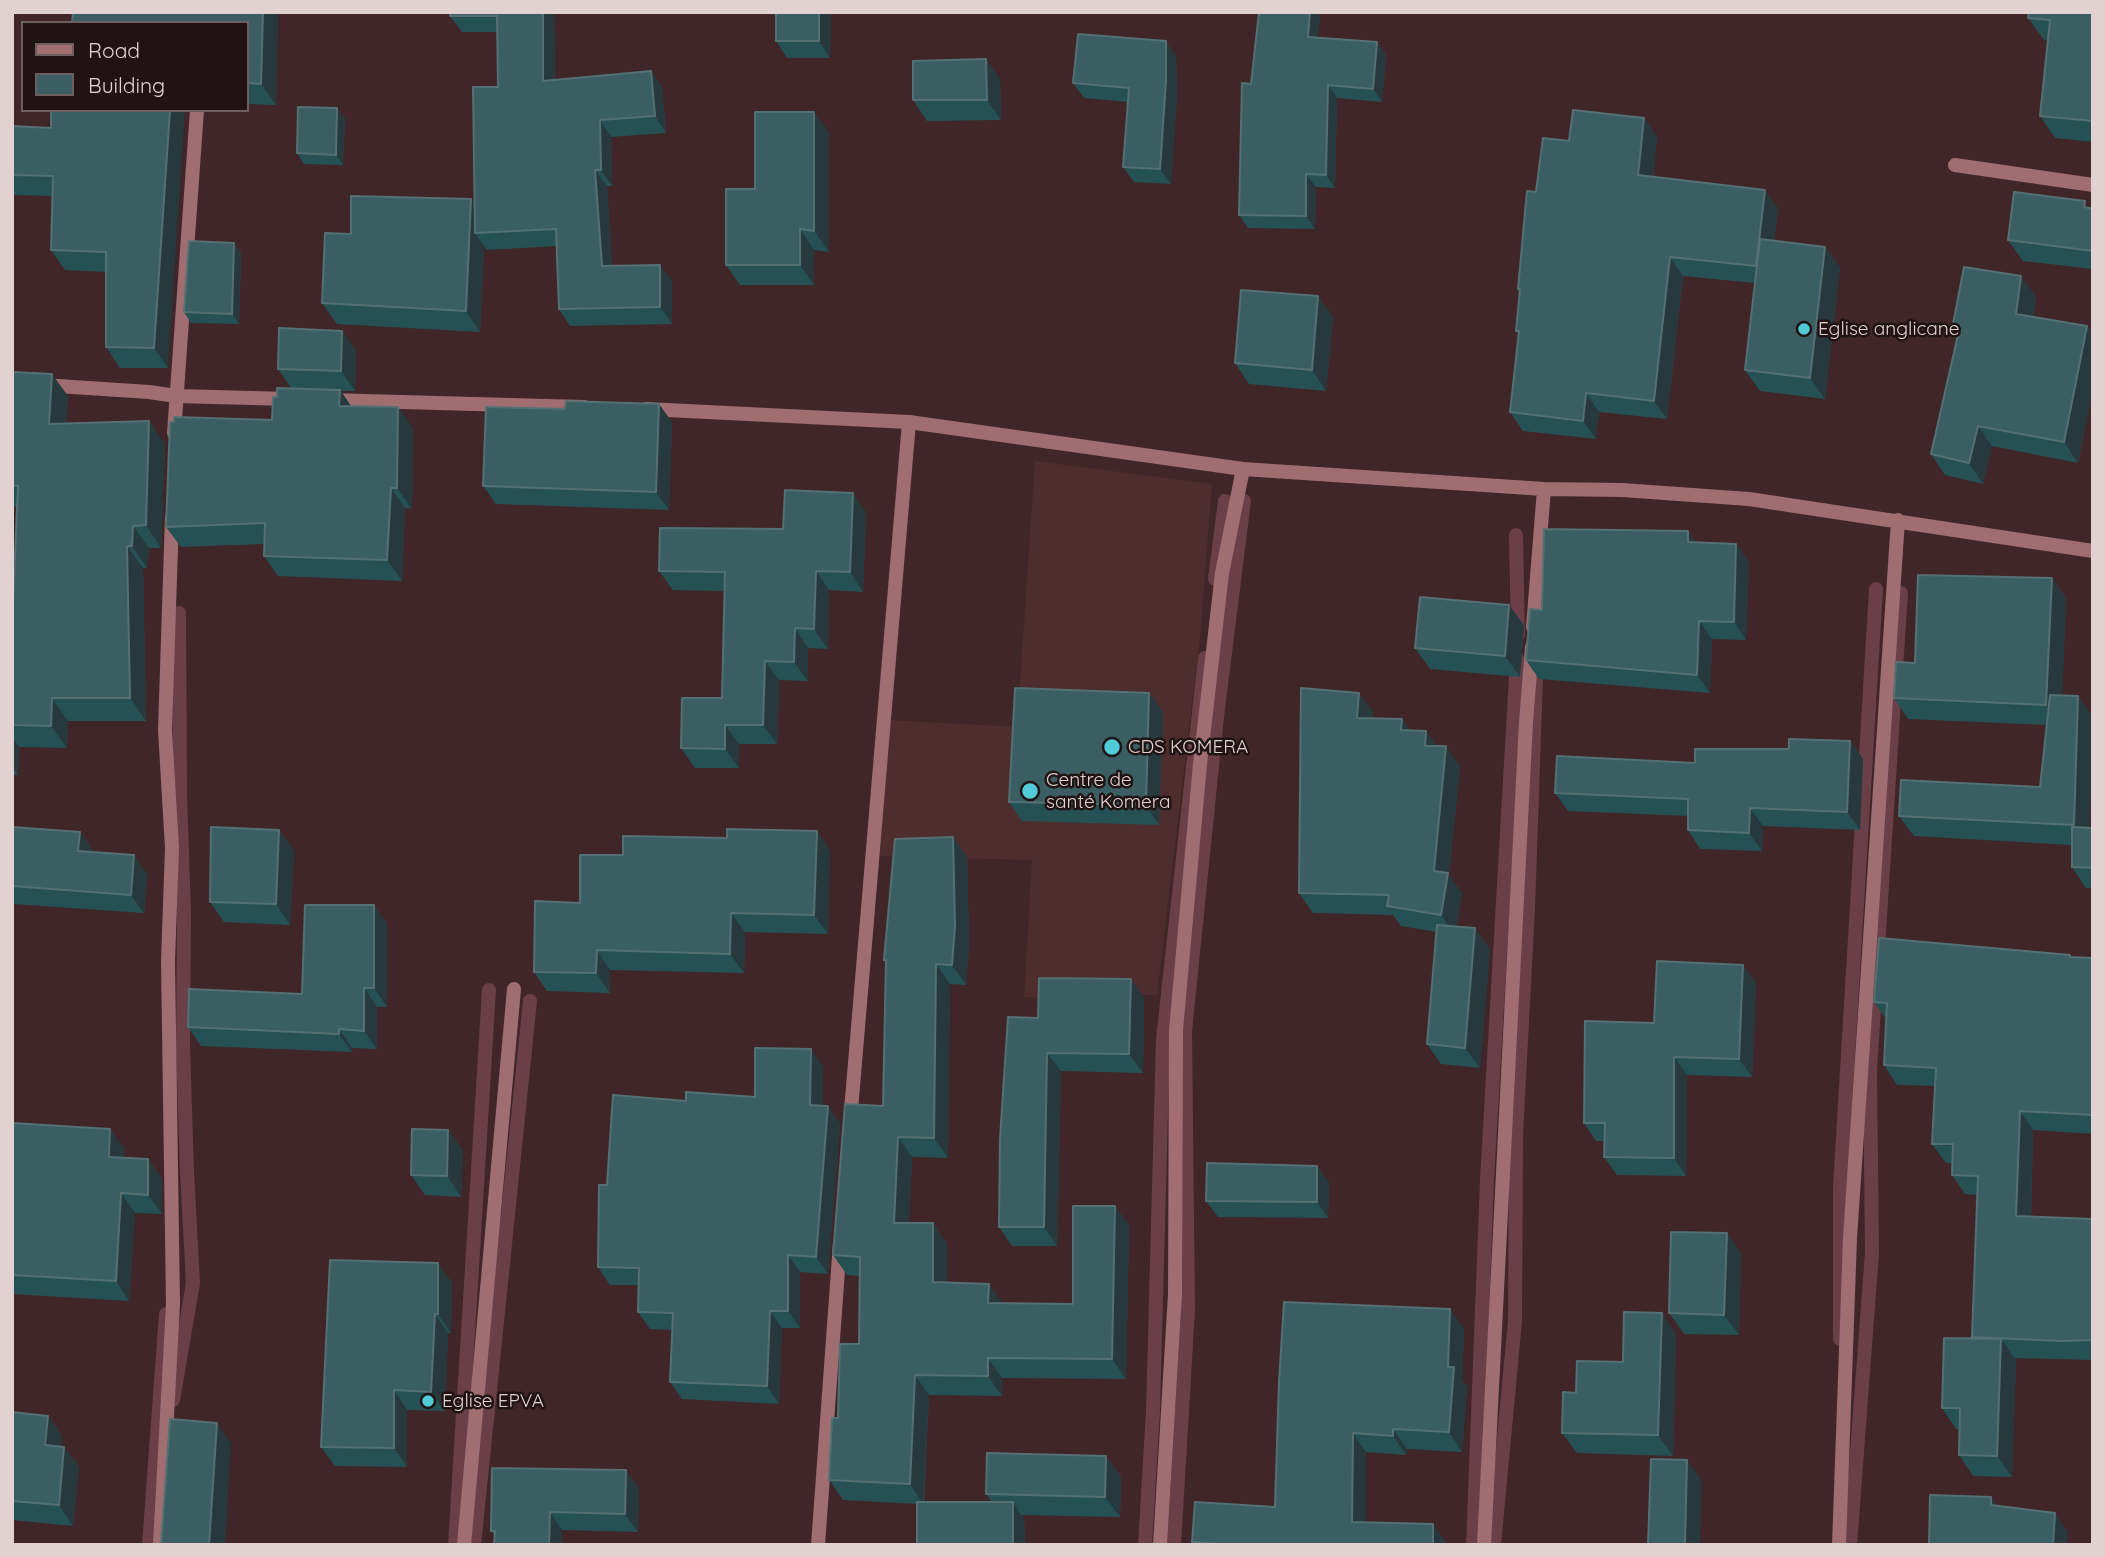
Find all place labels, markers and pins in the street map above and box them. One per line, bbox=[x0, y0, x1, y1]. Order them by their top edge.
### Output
place label: Eglise anglicane bbox=[1818, 318, 1960, 340]
marker: Eglise anglicane bbox=[1796, 321, 1812, 337]
place label: CDS KOMERA bbox=[1128, 736, 1248, 758]
marker: CDS KOMERA bbox=[1102, 737, 1122, 757]
place label: Centre de santé Komera bbox=[1046, 769, 1170, 813]
marker: Centre de santé Komera bbox=[1020, 781, 1040, 801]
place label: Eglise EPVA bbox=[442, 1390, 544, 1412]
marker: Eglise EPVA bbox=[420, 1393, 436, 1409]

